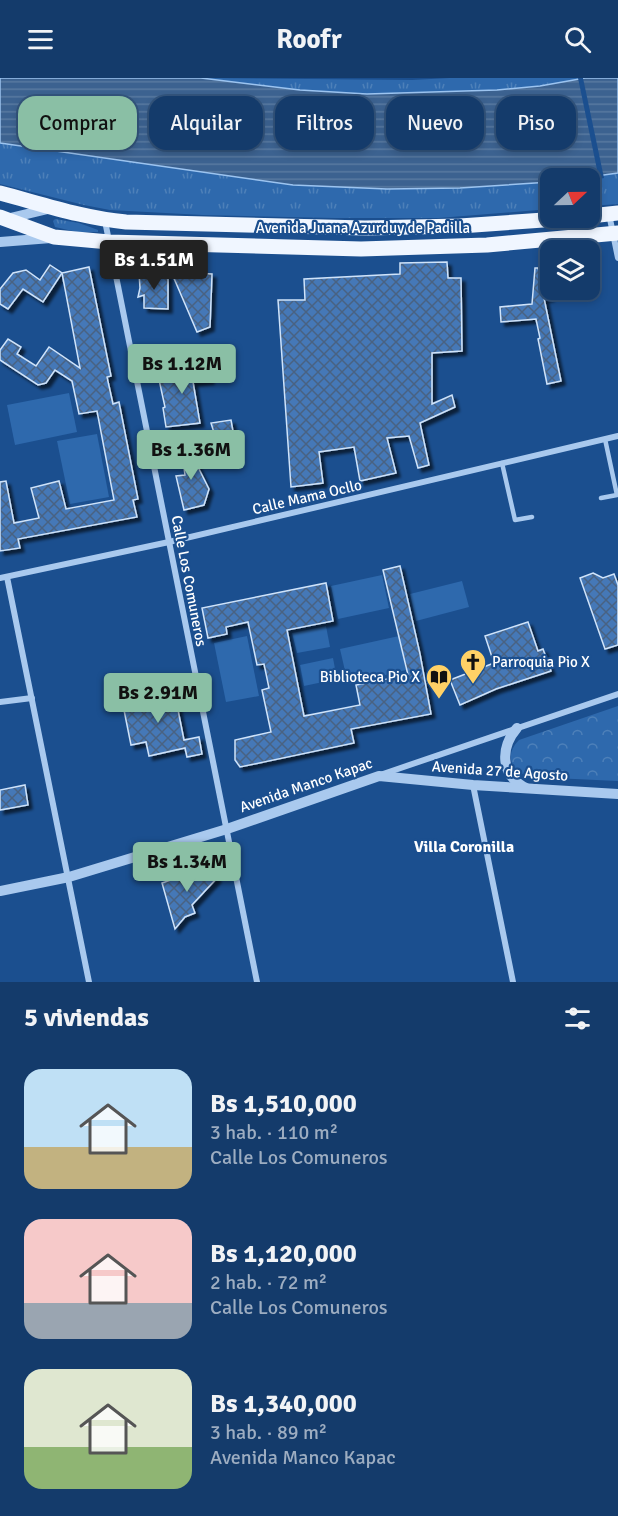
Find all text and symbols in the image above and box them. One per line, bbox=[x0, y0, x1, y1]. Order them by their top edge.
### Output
icon: menu bbox=[24, 23, 57, 56]
text: Roofr bbox=[276, 23, 342, 56]
icon: search bbox=[561, 23, 594, 56]
chip: Comprar bbox=[18, 96, 137, 150]
chip: Alquilar bbox=[149, 96, 263, 150]
chip: Filtros bbox=[275, 96, 374, 150]
chip: Nuevo bbox=[386, 96, 484, 150]
chip: Piso bbox=[496, 96, 576, 150]
north arrow bbox=[540, 168, 600, 228]
map controls bbox=[540, 168, 600, 300]
street label: Avenida Juana Azurduy de Padilla bbox=[256, 219, 470, 237]
pin: Bs 1.51M bbox=[92, 240, 216, 291]
button: layers bbox=[540, 240, 600, 300]
text: Bs 1.51M bbox=[114, 247, 194, 272]
pin: Bs 1.12M bbox=[120, 344, 244, 395]
text: Bs 1.12M bbox=[142, 351, 222, 376]
pin: Bs 1.36M bbox=[129, 430, 253, 481]
text: Bs 1.36M bbox=[151, 437, 231, 462]
street label: Calle Mama Ocllo bbox=[251, 476, 364, 518]
street label: Calle Los Comuneros bbox=[167, 514, 211, 648]
church icon: Parroquia Pio X bbox=[458, 647, 488, 685]
place label: Parroquia Pio X bbox=[492, 653, 590, 671]
library icon: Biblioteca Pio X bbox=[424, 662, 454, 700]
place label: Biblioteca Pio X bbox=[320, 668, 420, 686]
pin: Bs 2.91M bbox=[96, 673, 220, 724]
text: Bs 2.91M bbox=[118, 680, 198, 705]
street label: Avenida Manco Kapac bbox=[237, 754, 375, 816]
street label: Avenida 27 de Agosto bbox=[431, 757, 569, 785]
district label: Villa Coronilla bbox=[414, 837, 514, 857]
pin: Bs 1.34M bbox=[125, 842, 249, 893]
text: Bs 1.34M bbox=[147, 849, 227, 874]
text: 5 viviendas bbox=[24, 1002, 149, 1034]
icon: filters bbox=[561, 1002, 594, 1035]
text: Bs 1,510,000 bbox=[210, 1088, 357, 1120]
icon: home bbox=[72, 1093, 144, 1165]
text: 3 hab. · 110 m² bbox=[210, 1120, 338, 1145]
text: Calle Los Comuneros bbox=[210, 1145, 388, 1170]
text: Bs 1,120,000 bbox=[210, 1238, 357, 1270]
icon: home bbox=[72, 1243, 144, 1315]
text: 2 hab. · 72 m² bbox=[210, 1270, 327, 1295]
text: Calle Los Comuneros bbox=[210, 1295, 388, 1320]
text: Bs 1,340,000 bbox=[210, 1388, 357, 1420]
icon: home bbox=[72, 1393, 144, 1465]
text: 3 hab. · 89 m² bbox=[210, 1420, 327, 1445]
text: Avenida Manco Kapac bbox=[210, 1445, 396, 1470]

